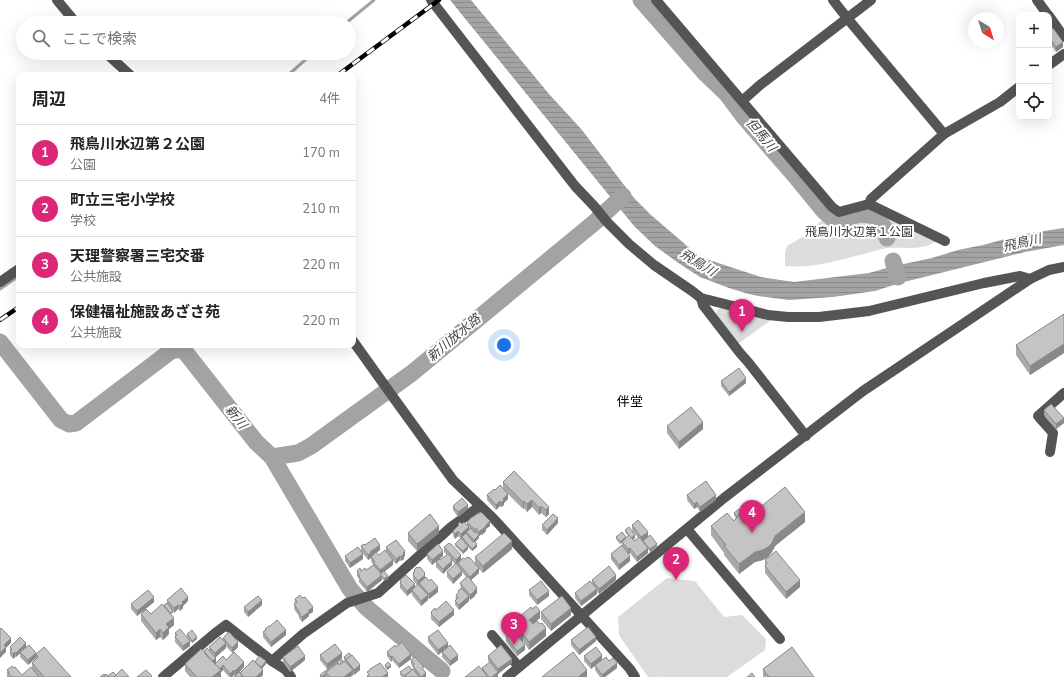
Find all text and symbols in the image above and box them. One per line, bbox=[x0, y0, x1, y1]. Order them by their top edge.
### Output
north arrow bbox=[968, 12, 1004, 48]
map controls bbox=[1016, 12, 1052, 120]
button: + bbox=[1016, 12, 1052, 48]
search box bbox=[16, 16, 356, 60]
icon: search bbox=[30, 27, 52, 49]
text: ここで検索 bbox=[62, 29, 137, 49]
button: − bbox=[1016, 48, 1052, 84]
button: locate bbox=[1016, 84, 1052, 120]
text: 周辺 bbox=[32, 88, 66, 111]
text: 4件 bbox=[319, 90, 340, 108]
water label: 但馬川 bbox=[742, 114, 782, 157]
text: 飛鳥川水辺第２公園 bbox=[70, 134, 205, 154]
text: 1 bbox=[41, 144, 49, 162]
text: 170 m bbox=[302, 144, 340, 162]
text: 公園 bbox=[70, 156, 96, 174]
text: 町立三宅小学校 bbox=[70, 190, 175, 210]
text: 2 bbox=[41, 200, 49, 218]
text: 210 m bbox=[302, 200, 340, 218]
text: 学校 bbox=[70, 212, 96, 230]
park label: 飛鳥川水辺第１公園 bbox=[805, 224, 913, 240]
water label: 飛鳥川 bbox=[1001, 229, 1045, 256]
water label: 飛鳥川 bbox=[677, 245, 721, 282]
text: 天理警察署三宅交番 bbox=[70, 246, 205, 266]
text: 3 bbox=[41, 256, 49, 274]
text: 220 m bbox=[302, 256, 340, 274]
text: 公共施設 bbox=[70, 268, 122, 286]
pin: 1 bbox=[729, 299, 755, 332]
text: 保健福祉施設あざさ苑 bbox=[70, 302, 220, 322]
water label: 新川放水路 bbox=[423, 310, 485, 366]
text: 4 bbox=[41, 312, 49, 330]
text: 220 m bbox=[302, 312, 340, 330]
text: 公共施設 bbox=[70, 324, 122, 342]
your location bbox=[494, 335, 514, 355]
district label: 伴堂 bbox=[617, 393, 643, 411]
water label: 新川 bbox=[221, 401, 252, 434]
pin: 4 bbox=[739, 500, 765, 533]
pin: 2 bbox=[663, 547, 689, 580]
pin: 3 bbox=[501, 612, 527, 645]

